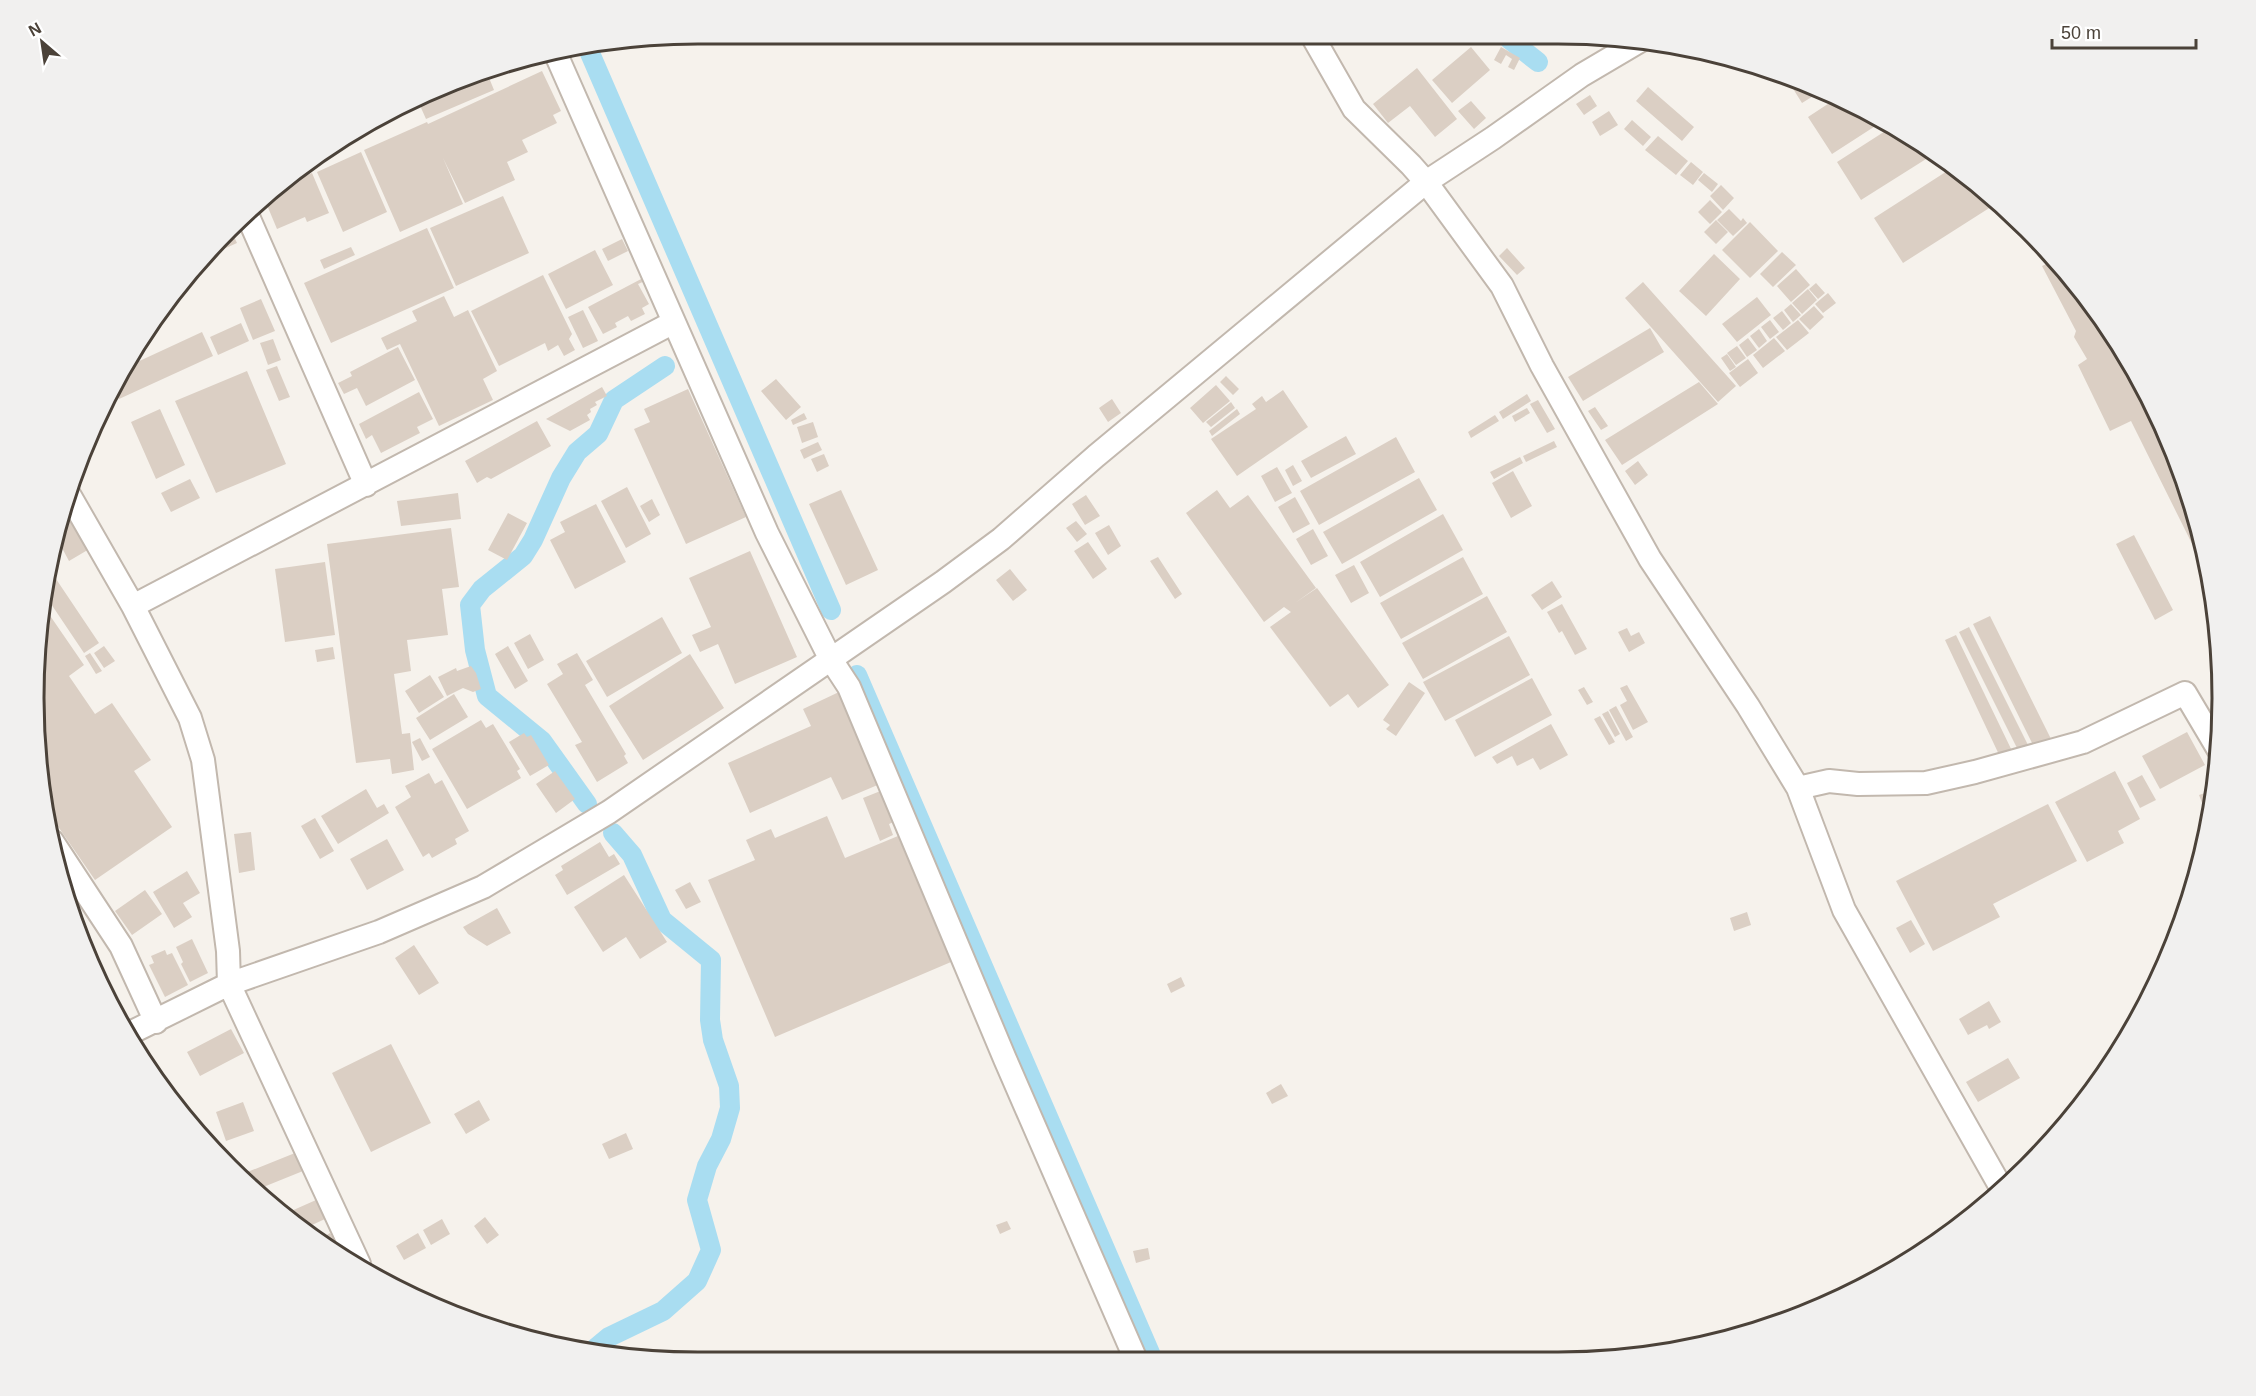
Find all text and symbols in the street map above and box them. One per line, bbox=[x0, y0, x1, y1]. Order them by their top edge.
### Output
north arrow bbox=[12, 12, 72, 72]
scale bar bbox=[2052, 12, 2196, 50]
text: N bbox=[26, 19, 44, 40]
text: 50 m bbox=[2061, 23, 2101, 43]

